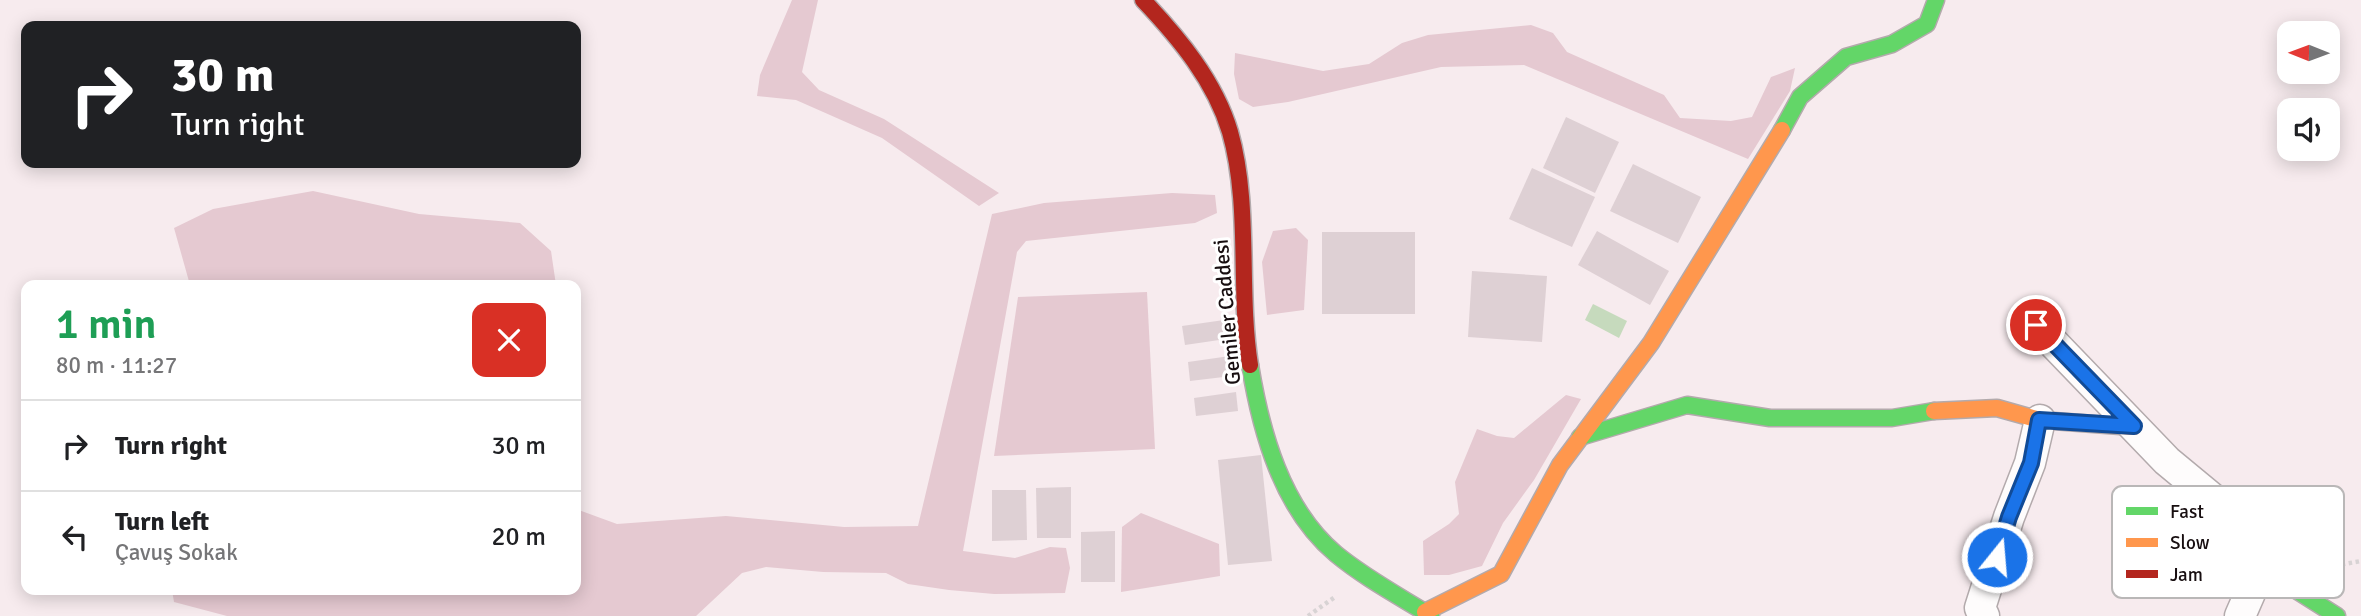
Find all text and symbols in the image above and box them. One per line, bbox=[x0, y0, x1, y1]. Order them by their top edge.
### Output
north arrow bbox=[2277, 21, 2340, 84]
map controls bbox=[2277, 21, 2340, 161]
text: 30 m bbox=[171, 45, 274, 105]
icon: right bbox=[56, 49, 147, 140]
button: sound bbox=[2277, 98, 2340, 161]
text: Turn right bbox=[171, 105, 304, 144]
street label: Gemiler Caddesi bbox=[1208, 238, 1246, 386]
pin bbox=[2006, 295, 2066, 355]
text: 1 min bbox=[56, 299, 157, 350]
button: close bbox=[472, 303, 546, 377]
icon: arrive bbox=[2017, 306, 2055, 344]
text: 80 m · 11:27 bbox=[56, 351, 177, 380]
icon: right bbox=[56, 427, 94, 465]
text: Turn right bbox=[115, 430, 227, 462]
text: 30 m bbox=[491, 430, 546, 462]
legend bbox=[2112, 486, 2344, 598]
text: Fast bbox=[2170, 500, 2204, 524]
text: Turn left bbox=[115, 506, 209, 538]
icon: left bbox=[56, 518, 94, 556]
position arrow bbox=[1960, 520, 2034, 594]
text: 20 m bbox=[491, 521, 546, 553]
text: Slow bbox=[2170, 531, 2210, 555]
text: Çavuş Sokak bbox=[115, 538, 238, 567]
text: Jam bbox=[2170, 563, 2203, 587]

